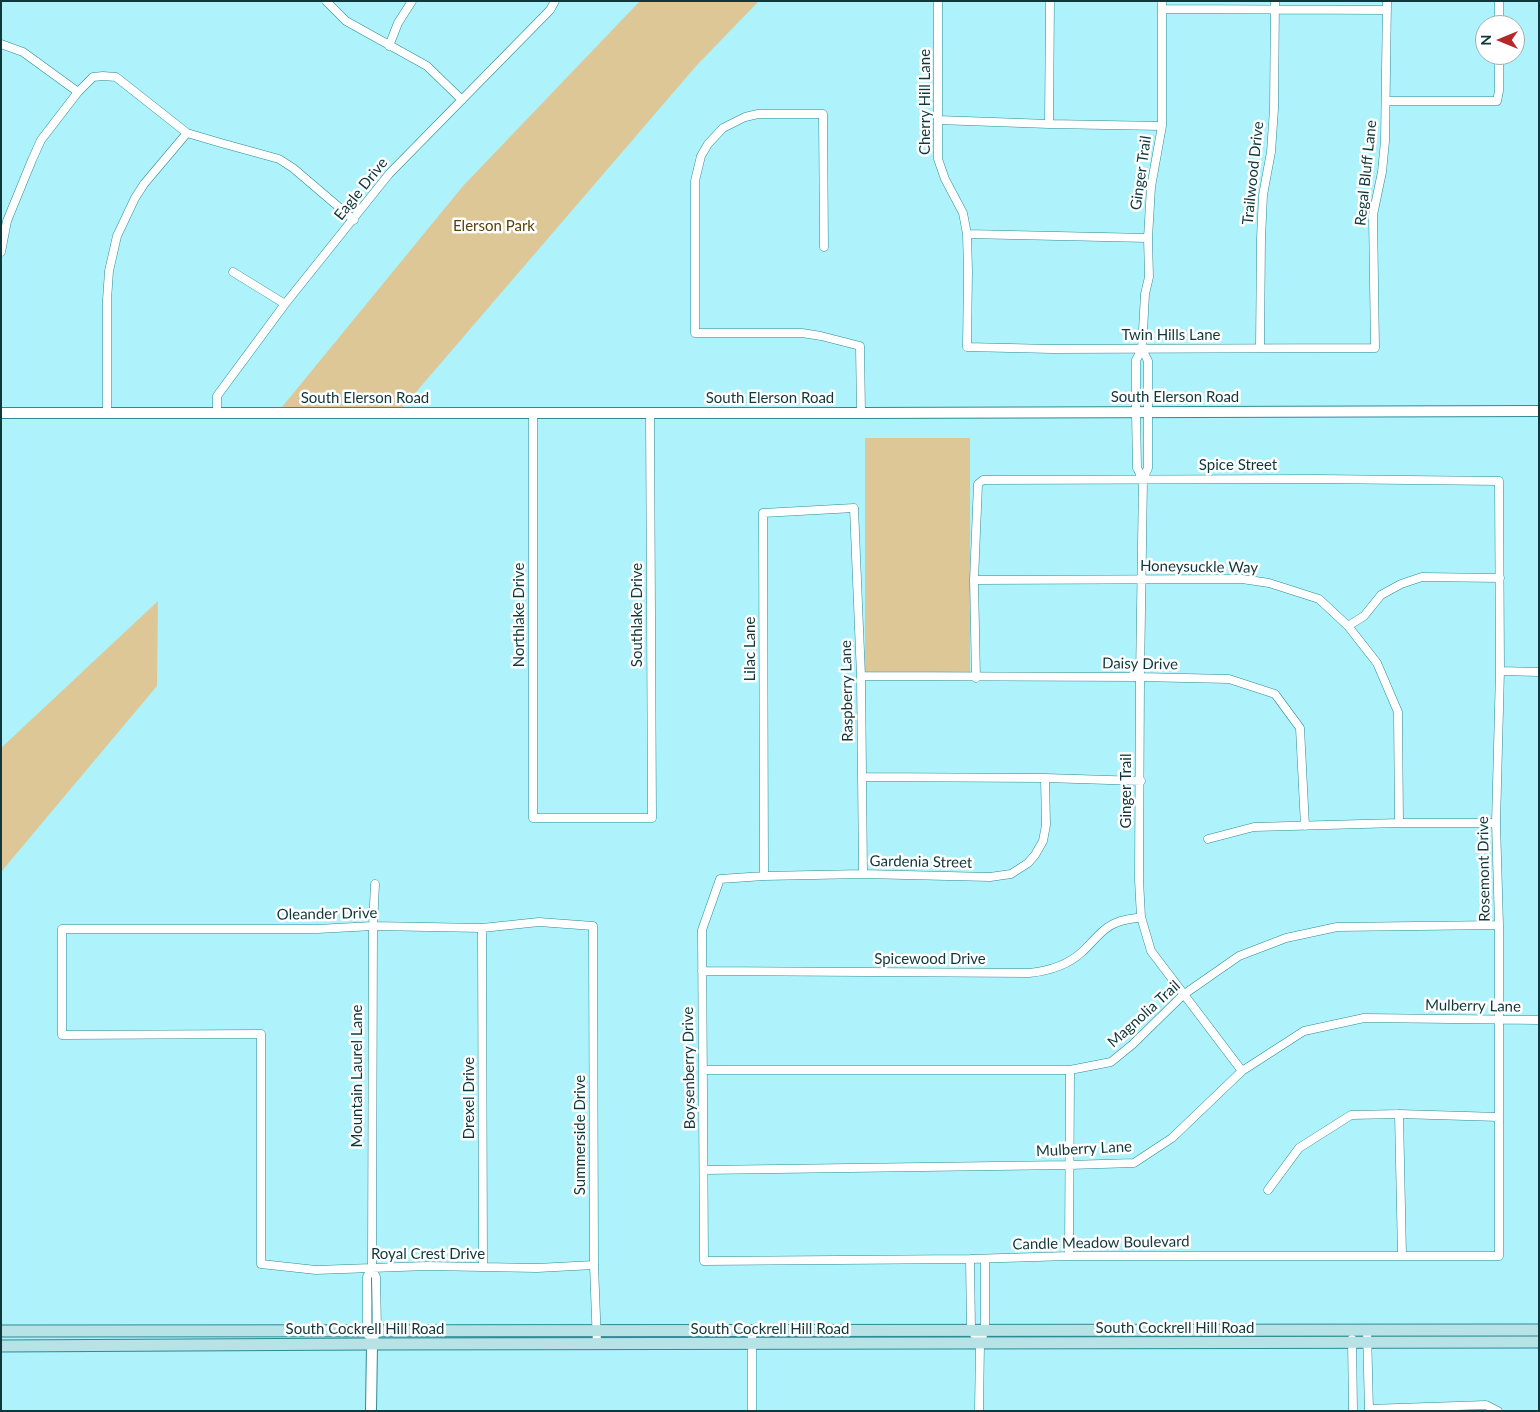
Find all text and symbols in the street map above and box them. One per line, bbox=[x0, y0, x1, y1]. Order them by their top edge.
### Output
north arrow bbox=[1475, 15, 1525, 65]
text: N bbox=[1477, 35, 1494, 45]
street label: Cherry Hill Lane bbox=[916, 49, 934, 155]
street label: Regal Bluff Lane bbox=[1351, 119, 1381, 227]
street label: Trailwood Drive bbox=[1239, 120, 1267, 226]
street label: Ginger Trail bbox=[1127, 135, 1155, 211]
street label: Eagle Drive bbox=[330, 154, 392, 224]
park label: Elerson Park bbox=[453, 217, 535, 235]
street label: Twin Hills Lane bbox=[1122, 326, 1220, 344]
street label: South Elerson Road bbox=[1111, 388, 1239, 406]
street label: South Elerson Road bbox=[301, 389, 429, 407]
street label: South Elerson Road bbox=[706, 389, 834, 407]
street label: Spice Street bbox=[1199, 456, 1277, 474]
street label: Honeysuckle Way bbox=[1140, 557, 1258, 577]
street label: Northlake Drive bbox=[510, 563, 528, 667]
street label: Southlake Drive bbox=[628, 563, 646, 667]
street label: Lilac Lane bbox=[741, 617, 759, 681]
street label: Raspberry Lane bbox=[837, 640, 857, 742]
street label: Daisy Drive bbox=[1102, 654, 1178, 674]
street label: Ginger Trail bbox=[1117, 754, 1135, 828]
street label: Rosemont Drive bbox=[1474, 816, 1494, 922]
street label: Gardenia Street bbox=[870, 852, 972, 872]
street label: Oleander Drive bbox=[277, 904, 377, 924]
street label: Spicewood Drive bbox=[874, 950, 986, 968]
street label: Magnolia Trail bbox=[1104, 977, 1184, 1051]
street label: Mulberry Lane bbox=[1425, 996, 1521, 1016]
street label: Mountain Laurel Lane bbox=[348, 1005, 366, 1147]
street label: Boysenberry Drive bbox=[679, 1006, 699, 1130]
street label: Drexel Drive bbox=[460, 1057, 478, 1139]
street label: Summerside Drive bbox=[571, 1075, 589, 1195]
street label: Mulberry Lane bbox=[1036, 1138, 1132, 1160]
street label: Candle Meadow Boulevard bbox=[1012, 1232, 1190, 1254]
street label: Royal Crest Drive bbox=[371, 1245, 485, 1263]
street label: South Cockrell Hill Road bbox=[1096, 1319, 1254, 1337]
street label: South Cockrell Hill Road bbox=[286, 1320, 444, 1338]
street label: South Cockrell Hill Road bbox=[691, 1320, 849, 1338]

